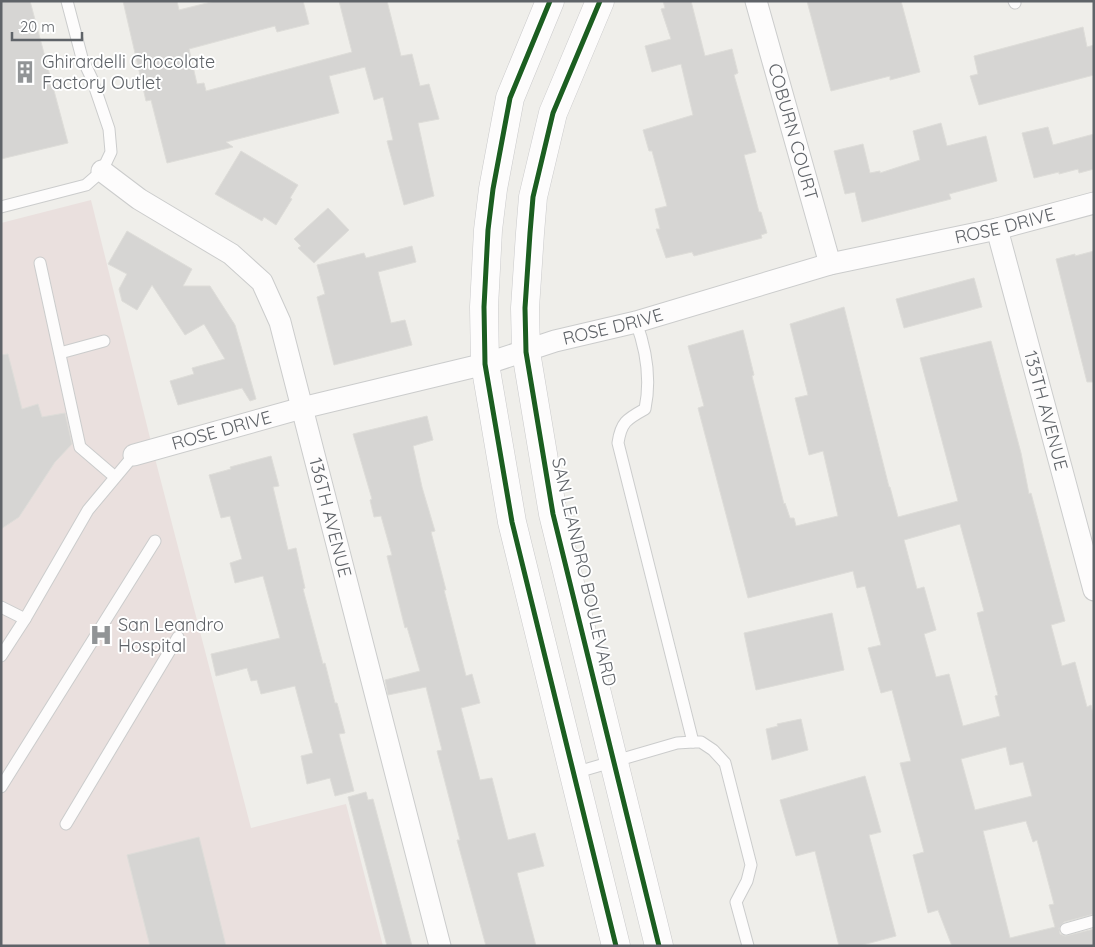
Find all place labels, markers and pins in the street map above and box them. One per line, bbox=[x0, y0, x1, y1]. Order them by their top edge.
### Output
place label: Ghirardelli Chocolate Factory Outlet bbox=[42, 50, 215, 94]
building icon: Ghirardelli Chocolate Factory Outlet bbox=[12, 59, 38, 85]
place label: San Leandro Hospital bbox=[118, 613, 224, 657]
hospital icon: San Leandro Hospital bbox=[88, 622, 114, 648]

